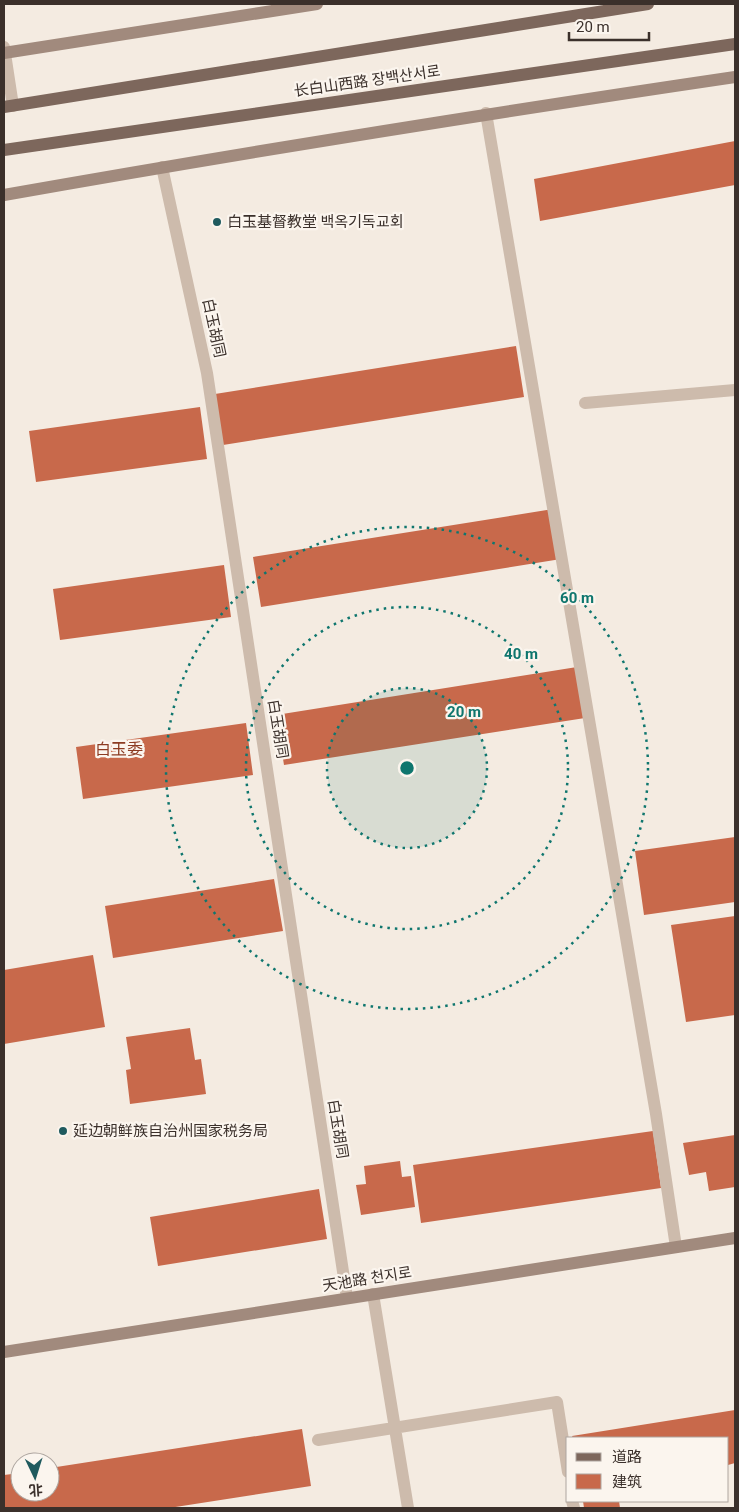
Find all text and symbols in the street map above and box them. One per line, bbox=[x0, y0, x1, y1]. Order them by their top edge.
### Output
scale bar bbox=[569, 10, 649, 42]
text: 20 m bbox=[576, 18, 610, 36]
street label: 长白山西路 장백산서로 bbox=[293, 62, 441, 100]
place label: 白玉基督教堂 백옥기독교회 bbox=[227, 213, 404, 231]
marker: 白玉基督教堂 백옥기독교회 bbox=[211, 216, 223, 228]
street label: 白玉胡同 bbox=[199, 297, 229, 359]
text: 60 m bbox=[560, 589, 594, 607]
text: 40 m bbox=[504, 645, 538, 663]
street label: 白玉胡同 bbox=[264, 698, 292, 760]
text: 20 m bbox=[447, 703, 481, 721]
district label: 白玉委 bbox=[95, 740, 143, 759]
centre of rings bbox=[398, 759, 416, 777]
street label: 白玉胡同 bbox=[324, 1098, 352, 1160]
place label: 延边朝鲜族自治州国家税务局 bbox=[73, 1122, 268, 1140]
marker: 延边朝鲜族自治州国家税务局 bbox=[57, 1125, 69, 1137]
street label: 天池路 천지로 bbox=[321, 1263, 413, 1295]
legend bbox=[566, 1437, 729, 1502]
text: 道路 bbox=[612, 1448, 642, 1466]
north arrow bbox=[10, 1452, 60, 1502]
text: 建筑 bbox=[612, 1473, 642, 1491]
text: 北 bbox=[28, 1481, 43, 1498]

